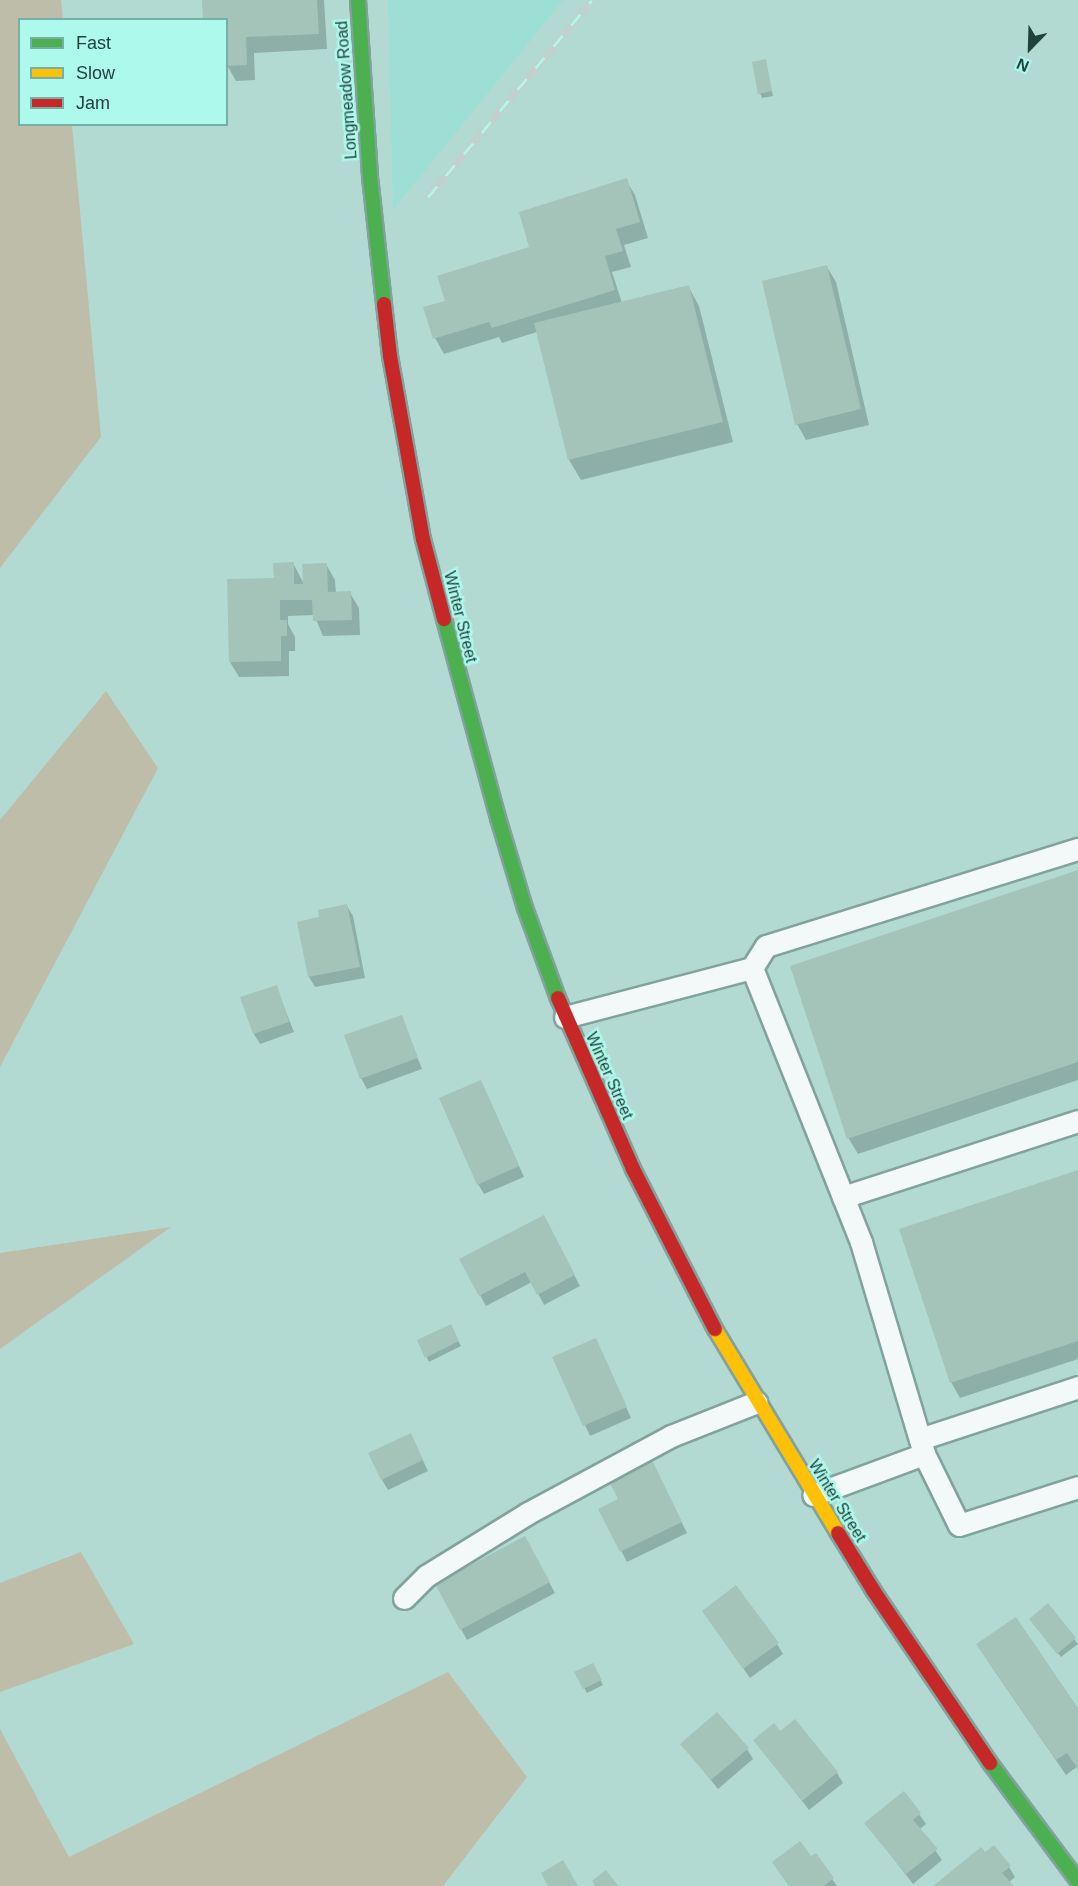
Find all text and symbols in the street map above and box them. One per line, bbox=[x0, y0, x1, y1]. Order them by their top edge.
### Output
legend bbox=[18, 18, 228, 126]
north arrow bbox=[1000, 18, 1060, 78]
street label: Longmeadow Road bbox=[333, 20, 361, 160]
text: Fast bbox=[76, 33, 111, 53]
text: N bbox=[1014, 55, 1031, 75]
text: Slow bbox=[76, 63, 115, 83]
text: Jam bbox=[76, 93, 110, 113]
street label: Winter Street bbox=[439, 569, 481, 665]
street label: Winter Street bbox=[581, 1029, 637, 1123]
street label: Winter Street bbox=[804, 1456, 870, 1546]

